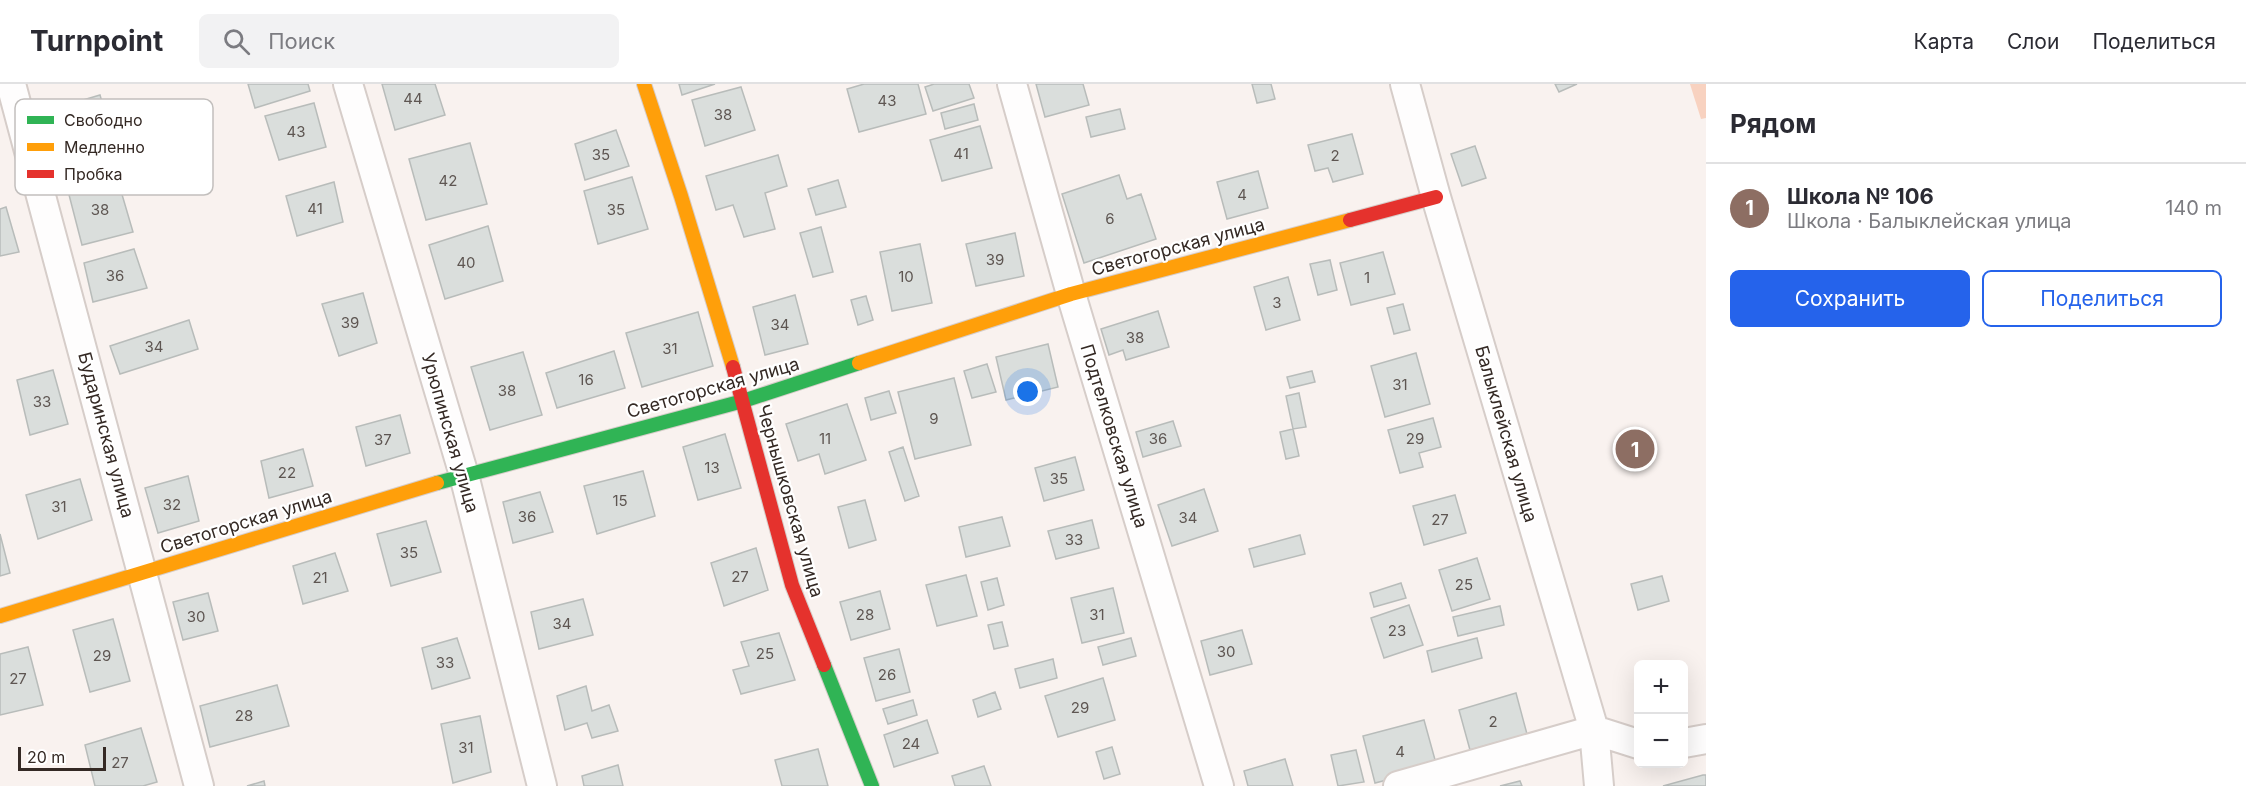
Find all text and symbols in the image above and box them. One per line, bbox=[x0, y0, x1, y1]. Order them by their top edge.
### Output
search box bbox=[199, 14, 619, 68]
text: Turnpoint bbox=[30, 24, 163, 58]
icon: search bbox=[220, 25, 253, 58]
text: Поиск bbox=[268, 28, 335, 54]
text: Карта bbox=[1914, 29, 1974, 54]
text: Слои bbox=[2007, 29, 2059, 54]
text: Поделиться bbox=[2092, 29, 2216, 54]
house number: 44 bbox=[403, 89, 423, 108]
house number: 43 bbox=[878, 91, 896, 110]
legend bbox=[15, 99, 213, 195]
house number: 38 bbox=[714, 105, 732, 124]
text: Рядом bbox=[1730, 108, 1816, 139]
text: Свободно bbox=[64, 110, 143, 130]
house number: 43 bbox=[287, 122, 305, 141]
text: Медленно bbox=[64, 137, 145, 157]
house number: 41 bbox=[953, 144, 969, 163]
house number: 35 bbox=[592, 145, 610, 164]
house number: 2 bbox=[1330, 146, 1340, 165]
text: Пробка bbox=[64, 164, 122, 184]
house number: 42 bbox=[439, 171, 457, 190]
text: Школа № 106 bbox=[1787, 183, 1934, 209]
house number: 4 bbox=[1237, 185, 1247, 204]
text: 1 bbox=[1745, 196, 1754, 220]
text: 140 m bbox=[2165, 196, 2222, 220]
house number: 41 bbox=[307, 199, 323, 218]
house number: 38 bbox=[91, 200, 109, 219]
house number: 35 bbox=[607, 200, 625, 219]
house number: 6 bbox=[1105, 209, 1115, 228]
text: Школа · Балыклейская улица bbox=[1787, 209, 2072, 233]
street label: Светогорская улица bbox=[1089, 213, 1267, 280]
house number: 39 bbox=[986, 250, 1004, 269]
house number: 40 bbox=[456, 253, 476, 272]
house number: 36 bbox=[106, 266, 124, 285]
house number: 10 bbox=[898, 267, 914, 286]
house number: 1 bbox=[1364, 268, 1370, 287]
button: Сохранить bbox=[1730, 270, 1970, 327]
button: Поделиться bbox=[1982, 270, 2222, 327]
house number: 3 bbox=[1272, 293, 1282, 312]
house number: 39 bbox=[341, 313, 359, 332]
house number: 34 bbox=[771, 315, 789, 334]
house number: 38 bbox=[1126, 328, 1144, 347]
house number: 34 bbox=[145, 337, 163, 356]
house number: 31 bbox=[662, 339, 678, 358]
street label: Подтелковская улица bbox=[1077, 341, 1152, 530]
street label: Балыклейская улица bbox=[1471, 343, 1542, 525]
street label: Бударинская улица bbox=[74, 350, 139, 520]
street label: Урюпинская улица bbox=[418, 351, 483, 515]
street label: Светогорская улица bbox=[624, 353, 802, 422]
house number: 16 bbox=[578, 370, 594, 389]
house number: 31 bbox=[1392, 375, 1408, 394]
your location bbox=[1013, 377, 1042, 406]
house number: 38 bbox=[498, 381, 516, 400]
house number: 33 bbox=[33, 392, 51, 411]
street label: Чернышковская улица bbox=[753, 402, 828, 600]
house number: 9 bbox=[929, 409, 939, 428]
pin: 1 bbox=[1616, 426, 1654, 472]
house number: 11 bbox=[819, 429, 831, 448]
house number: 36 bbox=[1149, 429, 1167, 448]
house number: 29 bbox=[1406, 429, 1424, 448]
house number: 37 bbox=[374, 430, 392, 449]
house number: 13 bbox=[704, 458, 720, 477]
house number: 22 bbox=[278, 463, 296, 482]
house number: 35 bbox=[1050, 469, 1068, 488]
street label: Светогорская улица bbox=[157, 485, 334, 558]
house number: 15 bbox=[612, 491, 628, 510]
house number: 32 bbox=[163, 495, 181, 514]
house number: 31 bbox=[51, 497, 67, 516]
house number: 36 bbox=[518, 507, 536, 526]
house number: 34 bbox=[1179, 508, 1197, 527]
house number: 27 bbox=[1431, 510, 1449, 529]
house number: 33 bbox=[1065, 530, 1083, 549]
house number: 35 bbox=[400, 543, 418, 562]
house number: 27 bbox=[731, 567, 749, 586]
house number: 21 bbox=[312, 568, 328, 587]
house number: 25 bbox=[1455, 575, 1473, 594]
house number: 28 bbox=[856, 605, 874, 624]
house number: 31 bbox=[1089, 605, 1105, 624]
house number: 30 bbox=[187, 607, 205, 626]
house number: 34 bbox=[553, 614, 571, 633]
house number: 23 bbox=[1388, 621, 1406, 640]
house number: 30 bbox=[1217, 642, 1235, 661]
house number: 25 bbox=[756, 644, 774, 663]
house number: 29 bbox=[93, 646, 111, 665]
house number: 33 bbox=[436, 653, 454, 672]
map controls bbox=[1634, 660, 1688, 768]
button: + bbox=[1634, 660, 1688, 714]
house number: 26 bbox=[878, 665, 896, 684]
house number: 27 bbox=[9, 669, 27, 688]
house number: 29 bbox=[1071, 698, 1089, 717]
house number: 28 bbox=[235, 706, 253, 725]
house number: 2 bbox=[1488, 712, 1498, 731]
button: − bbox=[1634, 714, 1688, 768]
house number: 24 bbox=[902, 734, 920, 753]
house number: 31 bbox=[458, 738, 474, 757]
house number: 4 bbox=[1395, 742, 1405, 761]
scale bar bbox=[18, 744, 106, 772]
text: 20 m bbox=[27, 747, 65, 767]
house number: 27 bbox=[111, 753, 129, 772]

